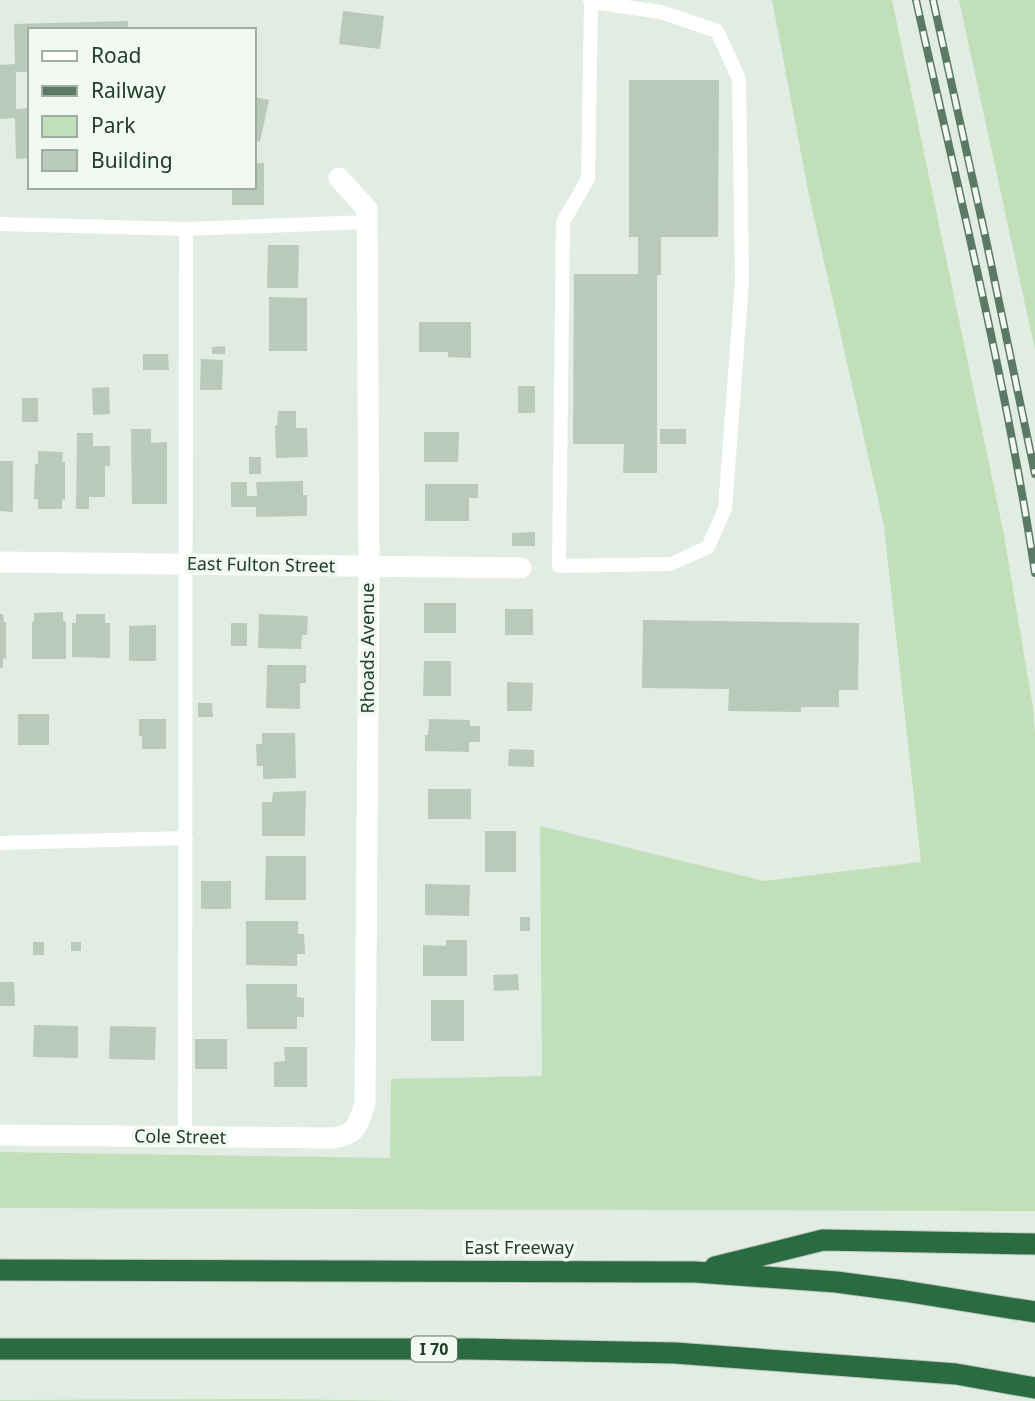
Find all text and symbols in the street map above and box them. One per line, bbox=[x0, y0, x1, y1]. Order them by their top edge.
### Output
legend bbox=[28, 28, 256, 189]
text: Road bbox=[91, 41, 141, 69]
text: Railway bbox=[91, 76, 166, 104]
text: Park bbox=[91, 111, 136, 139]
text: Building bbox=[91, 146, 173, 174]
street label: East Fulton Street bbox=[187, 551, 336, 577]
street label: Rhoads Avenue bbox=[355, 583, 379, 713]
street label: Cole Street bbox=[134, 1123, 227, 1149]
street label: East Freeway bbox=[464, 1235, 575, 1259]
road number: I 70 bbox=[411, 1336, 457, 1362]

